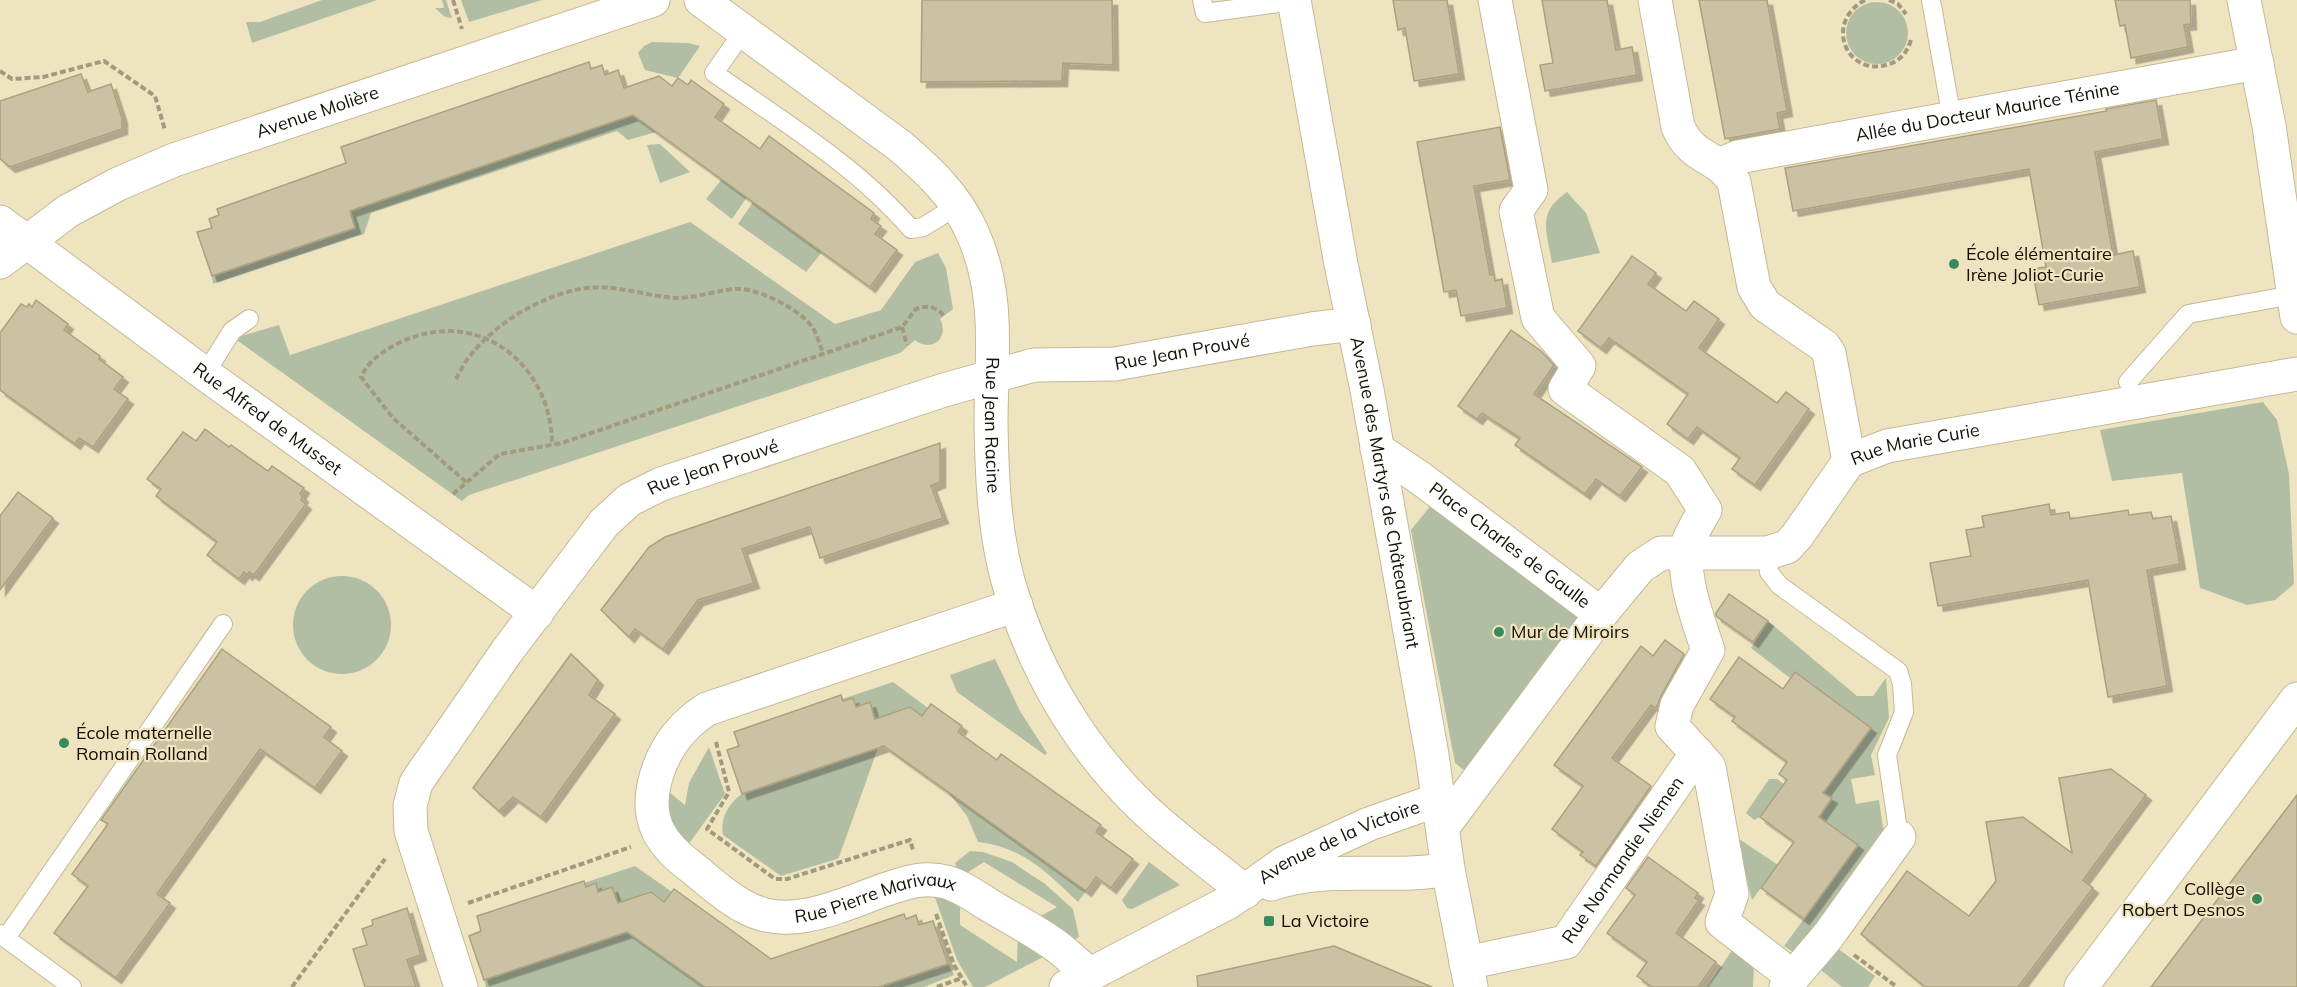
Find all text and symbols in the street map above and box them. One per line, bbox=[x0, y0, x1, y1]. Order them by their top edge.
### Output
street label: Allée du Docteur Maurice Ténine bbox=[1854, 76, 2121, 147]
street label: Avenue Molière bbox=[253, 80, 382, 143]
place label: École élémentaire Irène Joliot-Curie bbox=[1966, 242, 2112, 286]
marker: École élémentaire Irène Joliot-Curie bbox=[1947, 257, 1961, 271]
street label: Rue Jean Prouvé bbox=[1112, 328, 1251, 375]
street label: Avenue des Martyrs de Châteaubriant bbox=[1345, 335, 1425, 650]
street label: Rue Alfred de Musset bbox=[189, 357, 347, 480]
street label: Rue Jean Racine bbox=[980, 357, 1006, 494]
street label: Rue Marie Curie bbox=[1847, 418, 1981, 470]
street label: Rue Jean Prouvé bbox=[643, 434, 781, 500]
street label: Place Charles de Gaulle bbox=[1425, 477, 1595, 613]
place label: Mur de Miroirs bbox=[1511, 620, 1630, 643]
marker: Mur de Miroirs bbox=[1492, 625, 1506, 639]
place label: École maternelle Romain Rolland bbox=[76, 721, 212, 765]
marker: École maternelle Romain Rolland bbox=[57, 736, 71, 750]
street label: Rue Normandie Niemen bbox=[1557, 772, 1688, 948]
street label: Avenue de la Victoire bbox=[1253, 795, 1423, 889]
street label: Rue Pierre Marivaux bbox=[793, 868, 961, 928]
place label: Collège Robert Desnos bbox=[2122, 877, 2245, 921]
marker: Collège Robert Desnos bbox=[2250, 892, 2264, 906]
place label: La Victoire bbox=[1281, 909, 1369, 932]
marker: La Victoire bbox=[1262, 914, 1276, 928]

